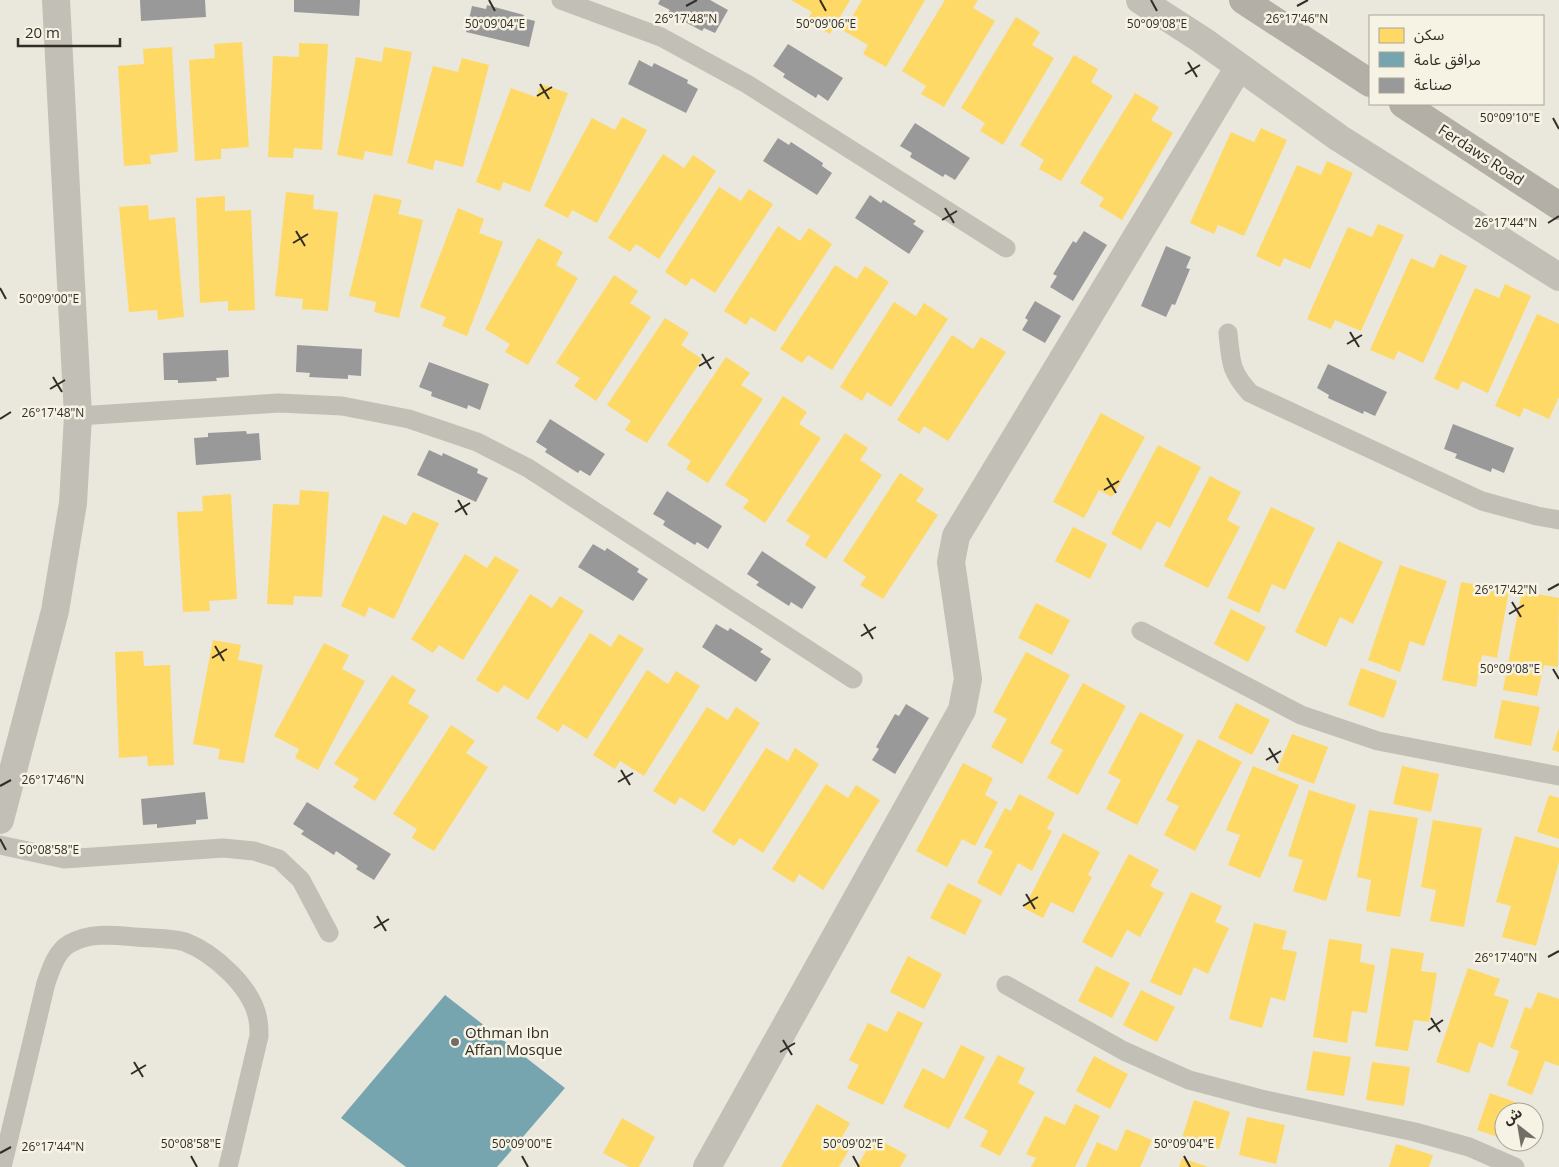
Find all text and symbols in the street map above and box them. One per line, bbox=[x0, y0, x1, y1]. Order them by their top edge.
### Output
text: 26°17'48"N bbox=[655, 10, 717, 27]
text: 26°17'46"N bbox=[1266, 10, 1328, 27]
scale bar bbox=[18, 15, 120, 47]
text: 50°09'04"E bbox=[465, 15, 525, 32]
text: 50°09'06"E bbox=[796, 15, 856, 32]
text: 50°09'08"E bbox=[1127, 15, 1187, 32]
legend bbox=[1369, 15, 1544, 105]
text: 20 m bbox=[25, 22, 60, 42]
text: سكن bbox=[1414, 24, 1445, 44]
text: مرافق عامة bbox=[1414, 49, 1481, 70]
text: صناعة bbox=[1414, 74, 1452, 94]
text: 50°09'10"E bbox=[1480, 109, 1540, 126]
street label: Ferdaws Road bbox=[1435, 119, 1528, 189]
text: 26°17'44"N bbox=[1475, 214, 1537, 231]
text: 50°09'00"E bbox=[19, 290, 79, 307]
text: 26°17'48"N bbox=[22, 404, 84, 421]
text: 26°17'42"N bbox=[1475, 581, 1537, 598]
text: 50°09'08"E bbox=[1480, 660, 1540, 677]
text: 26°17'46"N bbox=[22, 771, 84, 788]
text: 50°08'58"E bbox=[19, 841, 79, 858]
text: 26°17'40"N bbox=[1475, 949, 1537, 966]
place label: Othman Ibn Affan Mosque bbox=[465, 1022, 562, 1059]
marker: Othman Ibn Affan Mosque bbox=[449, 1036, 461, 1048]
north arrow bbox=[1494, 1102, 1544, 1152]
text: ش bbox=[1499, 1102, 1525, 1129]
text: 50°08'58"E bbox=[161, 1135, 221, 1152]
text: 50°09'00"E bbox=[492, 1135, 552, 1152]
text: 50°09'02"E bbox=[823, 1135, 883, 1152]
text: 50°09'04"E bbox=[1154, 1135, 1214, 1152]
text: 26°17'44"N bbox=[22, 1138, 84, 1155]

